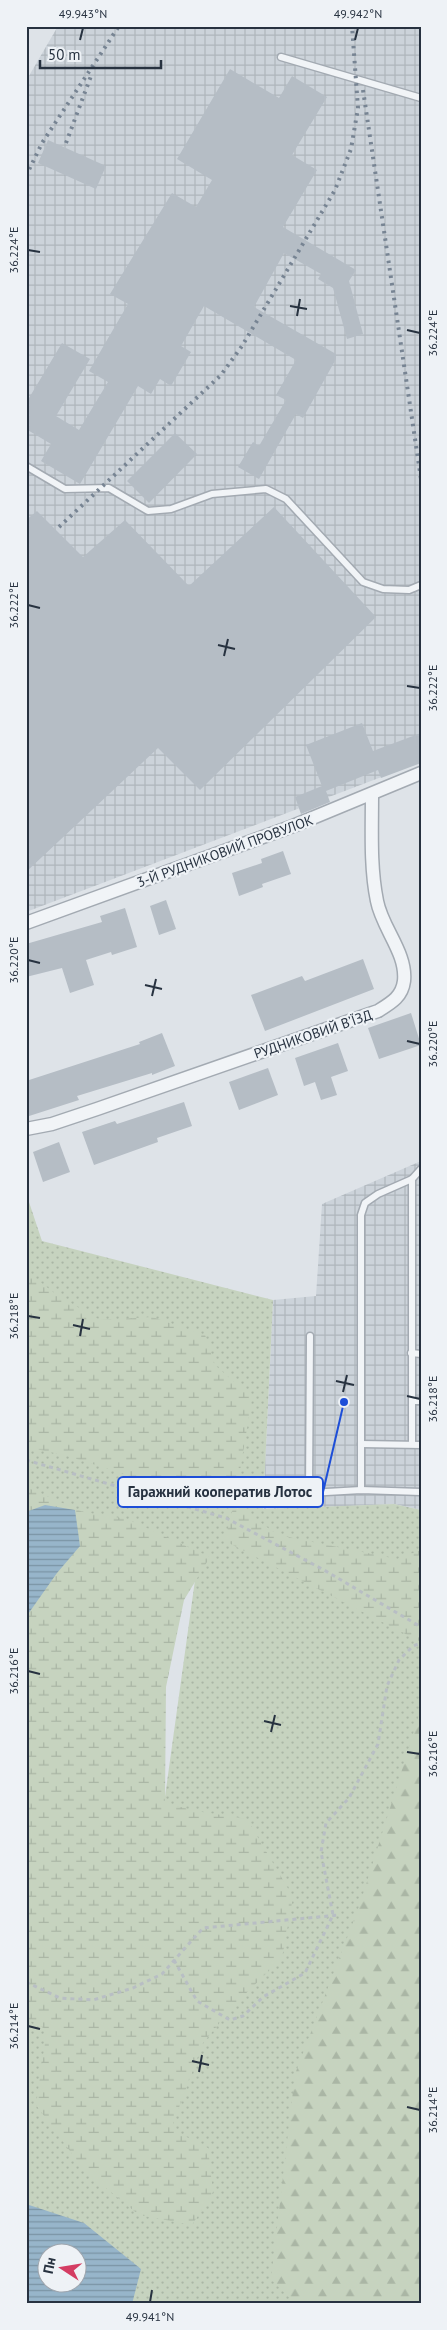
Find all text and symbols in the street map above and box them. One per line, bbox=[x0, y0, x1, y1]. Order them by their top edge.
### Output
text: 49.943°N bbox=[59, 6, 107, 21]
text: 49.942°N bbox=[334, 6, 382, 21]
scale bar bbox=[40, 38, 161, 70]
text: 50 m bbox=[48, 45, 81, 64]
text: 36.224°E bbox=[6, 227, 21, 273]
text: 36.224°E bbox=[425, 310, 440, 356]
text: 36.222°E bbox=[6, 582, 21, 628]
text: 36.222°E bbox=[425, 665, 440, 711]
street label: 3-Й РУДНИКОВИЙ ПРОВУЛОК bbox=[134, 810, 316, 891]
text: 36.220°E bbox=[6, 937, 21, 983]
street label: РУДНИКОВИЙ В’ЇЗД bbox=[252, 1005, 374, 1063]
text: 36.220°E bbox=[425, 1021, 440, 1067]
text: 36.218°E bbox=[6, 1293, 21, 1339]
text: 36.218°E bbox=[425, 1376, 440, 1422]
callout: Гаражний кооператив Лотос bbox=[118, 1477, 323, 1507]
text: Гаражний кооператив Лотос bbox=[128, 1482, 313, 1501]
text: 36.216°E bbox=[6, 1648, 21, 1694]
text: 36.216°E bbox=[425, 1731, 440, 1777]
text: 36.214°E bbox=[6, 2003, 21, 2049]
text: 36.214°E bbox=[425, 2087, 440, 2133]
north arrow bbox=[38, 2242, 88, 2292]
text: Пн bbox=[39, 2255, 60, 2275]
text: 49.941°N bbox=[126, 2309, 174, 2324]

